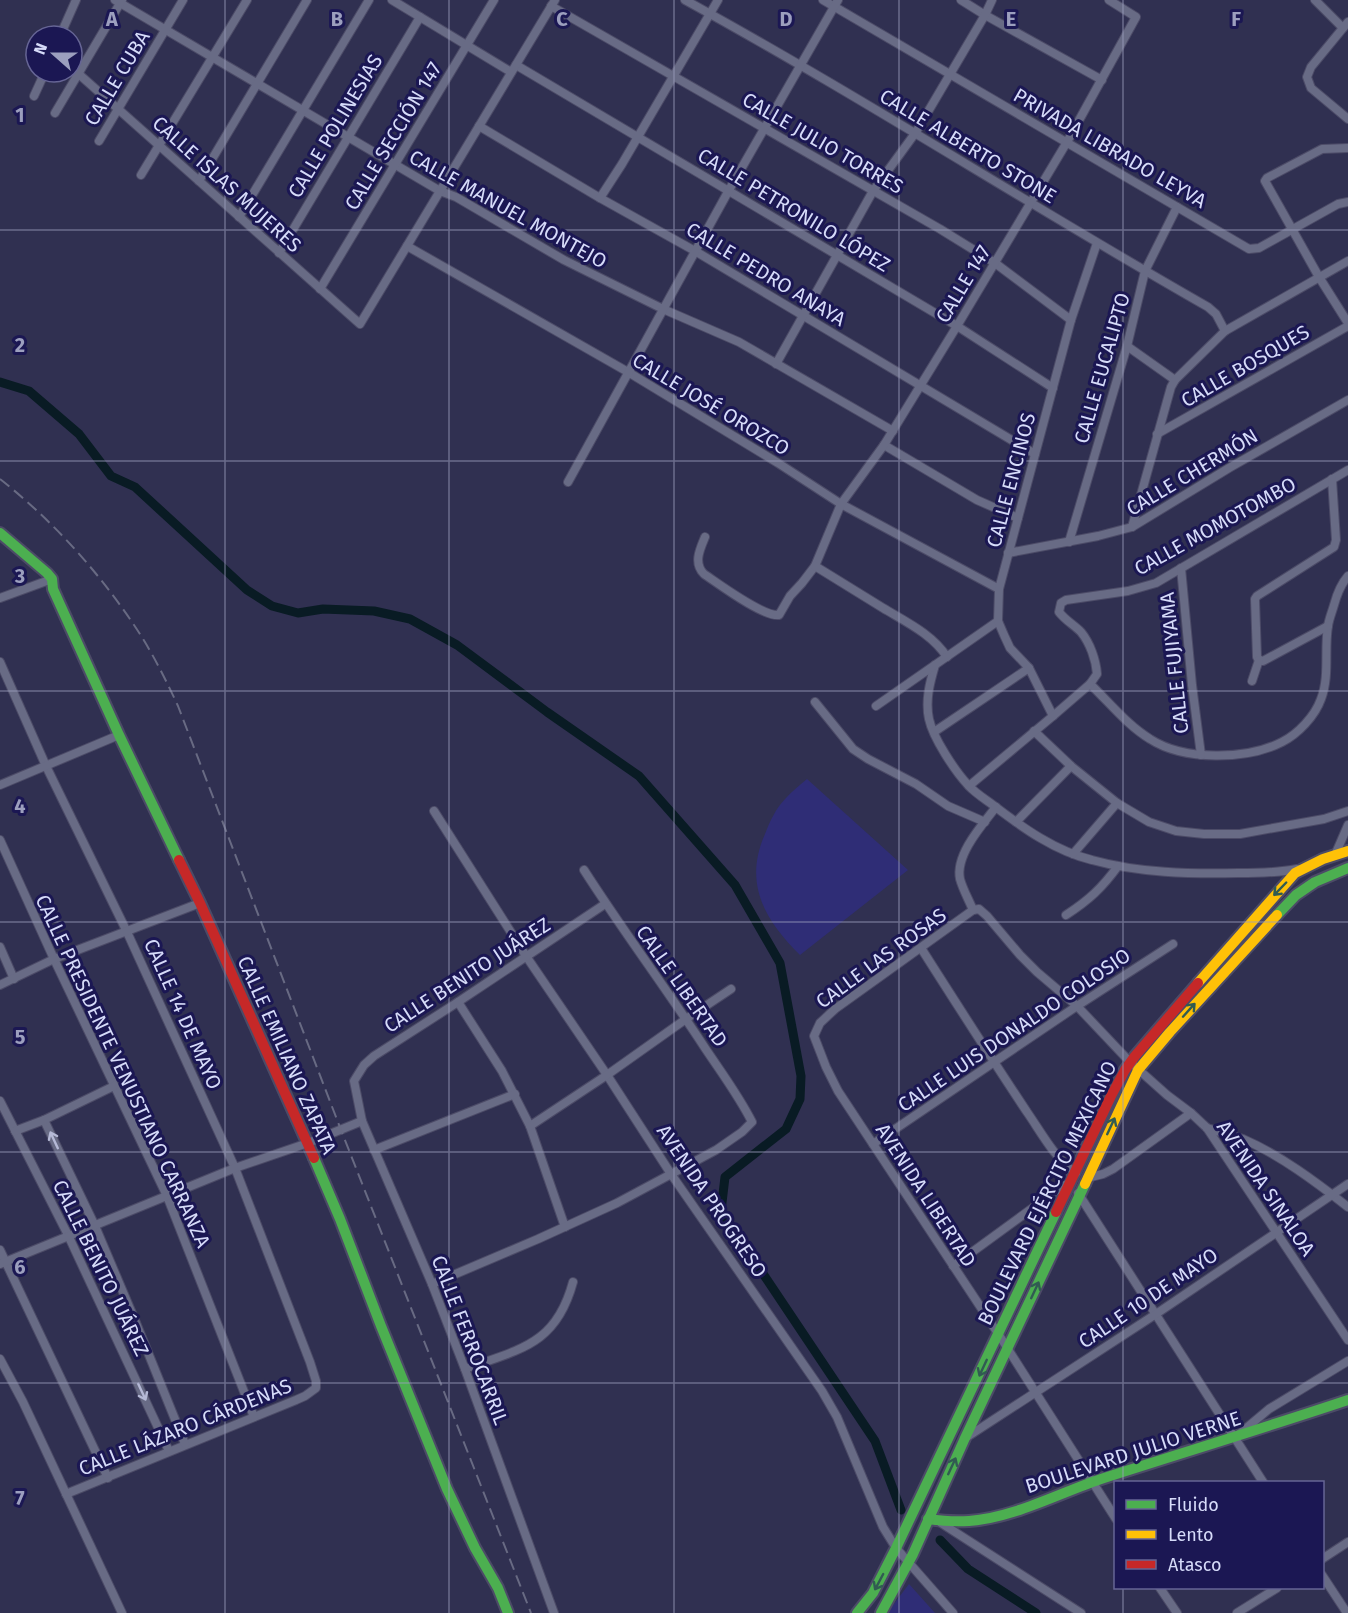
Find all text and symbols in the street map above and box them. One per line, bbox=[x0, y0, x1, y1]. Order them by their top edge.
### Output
text: A bbox=[105, 7, 119, 31]
text: B bbox=[331, 7, 343, 31]
text: C bbox=[556, 7, 568, 31]
text: D bbox=[779, 7, 793, 31]
text: E bbox=[1006, 7, 1016, 31]
text: F bbox=[1231, 7, 1241, 31]
north arrow bbox=[24, 24, 84, 84]
street label: CALLE CUBA bbox=[79, 26, 155, 130]
text: N bbox=[30, 40, 51, 57]
street label: CALLE POLINESIAS bbox=[283, 50, 387, 202]
street label: CALLE SECCIÓN 147 bbox=[339, 58, 447, 214]
street label: PRIVADA LIBRADO LEYVA bbox=[1009, 83, 1211, 213]
street label: CALLE ALBERTO STONE bbox=[875, 84, 1061, 208]
street label: CALLE JULIO TORRES bbox=[738, 87, 908, 199]
text: 1 bbox=[15, 103, 25, 127]
street label: CALLE ISLAS MUJERES bbox=[148, 111, 306, 257]
street label: CALLE PETRONILO LÓPEZ bbox=[693, 143, 895, 277]
street label: CALLE MANUEL MONTEJO bbox=[405, 145, 611, 273]
street label: CALLE PEDRO ANAYA bbox=[682, 217, 851, 331]
street label: CALLE 147 bbox=[930, 241, 996, 327]
street label: CALLE EUCALIPTO bbox=[1069, 290, 1135, 446]
street label: CALLE BOSQUES bbox=[1177, 320, 1313, 412]
text: 2 bbox=[15, 333, 25, 357]
street label: CALLE JOSÉ OROZCO bbox=[628, 348, 794, 460]
street label: CALLE ENCINOS bbox=[981, 410, 1041, 550]
street label: CALLE CHERMÓN bbox=[1122, 423, 1262, 521]
street label: CALLE MOMOTOMBO bbox=[1130, 472, 1300, 580]
text: 3 bbox=[14, 564, 25, 588]
street label: CALLE FUJIYAMA bbox=[1155, 591, 1193, 735]
text: 4 bbox=[14, 794, 26, 818]
one-way arrow bbox=[1273, 881, 1287, 896]
street label: CALLE PRESIDENTE VENUSTIANO CARRANZA bbox=[30, 891, 216, 1252]
street label: CALLE LAS ROSAS bbox=[811, 903, 951, 1013]
street label: CALLE BENITO JUÁREZ bbox=[379, 912, 555, 1038]
street label: CALLE LIBERTAD bbox=[631, 921, 733, 1051]
street label: CALLE 14 DE MAYO bbox=[139, 935, 227, 1093]
street label: CALLE LUIS DONALDO COLOSIO bbox=[893, 943, 1135, 1117]
street label: CALLE EMILIANO ZAPATA bbox=[232, 952, 342, 1158]
one-way arrow bbox=[1182, 1003, 1196, 1018]
text: 5 bbox=[15, 1025, 26, 1049]
street label: BOULEVARD EJÉRCITO MEXICANO bbox=[972, 1057, 1122, 1329]
street label: AVENIDA SINALOA bbox=[1212, 1116, 1320, 1261]
one-way arrow bbox=[1106, 1117, 1118, 1135]
street label: AVENIDA LIBERTAD bbox=[871, 1119, 981, 1271]
street label: AVENIDA PROGRESO bbox=[652, 1120, 772, 1282]
one-way arrow bbox=[47, 1131, 59, 1149]
street label: CALLE BENITO JUÁREZ bbox=[48, 1176, 154, 1360]
street label: CALLE 10 DE MAYO bbox=[1074, 1243, 1222, 1353]
street label: CALLE FERROCARRIL bbox=[427, 1252, 513, 1428]
text: 6 bbox=[14, 1255, 26, 1279]
one-way arrow bbox=[1029, 1281, 1041, 1299]
one-way arrow bbox=[976, 1359, 988, 1377]
street label: CALLE LÁZARO CÁRDENAS bbox=[75, 1373, 295, 1481]
one-way arrow bbox=[136, 1382, 148, 1400]
street label: BOULEVARD JULIO VERNE bbox=[1022, 1406, 1244, 1498]
one-way arrow bbox=[947, 1458, 959, 1476]
legend bbox=[1114, 1481, 1324, 1589]
text: 7 bbox=[15, 1486, 25, 1510]
text: Fluido bbox=[1168, 1494, 1219, 1516]
text: Lento bbox=[1168, 1524, 1214, 1546]
text: Atasco bbox=[1168, 1554, 1221, 1576]
one-way arrow bbox=[873, 1573, 885, 1590]

